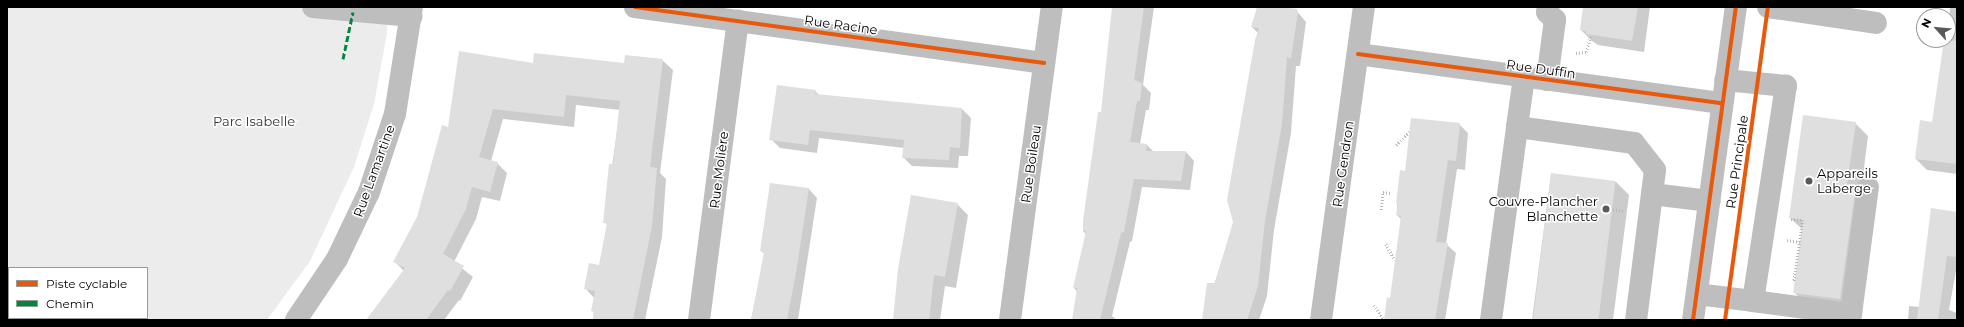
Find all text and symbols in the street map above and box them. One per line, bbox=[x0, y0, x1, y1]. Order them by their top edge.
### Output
north arrow bbox=[1916, 8, 1956, 48]
street label: Rue Racine bbox=[803, 12, 879, 38]
text: N bbox=[1918, 16, 1934, 30]
street label: Rue Duffin bbox=[1505, 56, 1577, 82]
park label: Parc Isabelle bbox=[213, 113, 295, 129]
street label: Rue Principale bbox=[1723, 114, 1751, 210]
street label: Rue Gendron bbox=[1329, 120, 1357, 208]
street label: Rue Lamartine bbox=[350, 123, 398, 219]
street label: Rue Boileau bbox=[1018, 124, 1044, 204]
street label: Rue Molière bbox=[707, 130, 731, 210]
place label: Appareils Laberge bbox=[1817, 166, 1878, 197]
marker: Appareils Laberge bbox=[1804, 176, 1814, 186]
place label: Couvre-Plancher Blanchette bbox=[1489, 194, 1598, 225]
marker: Couvre-Plancher Blanchette bbox=[1601, 204, 1611, 214]
legend bbox=[8, 267, 148, 319]
text: Piste cyclable bbox=[46, 276, 127, 291]
text: Chemin bbox=[46, 296, 94, 311]

